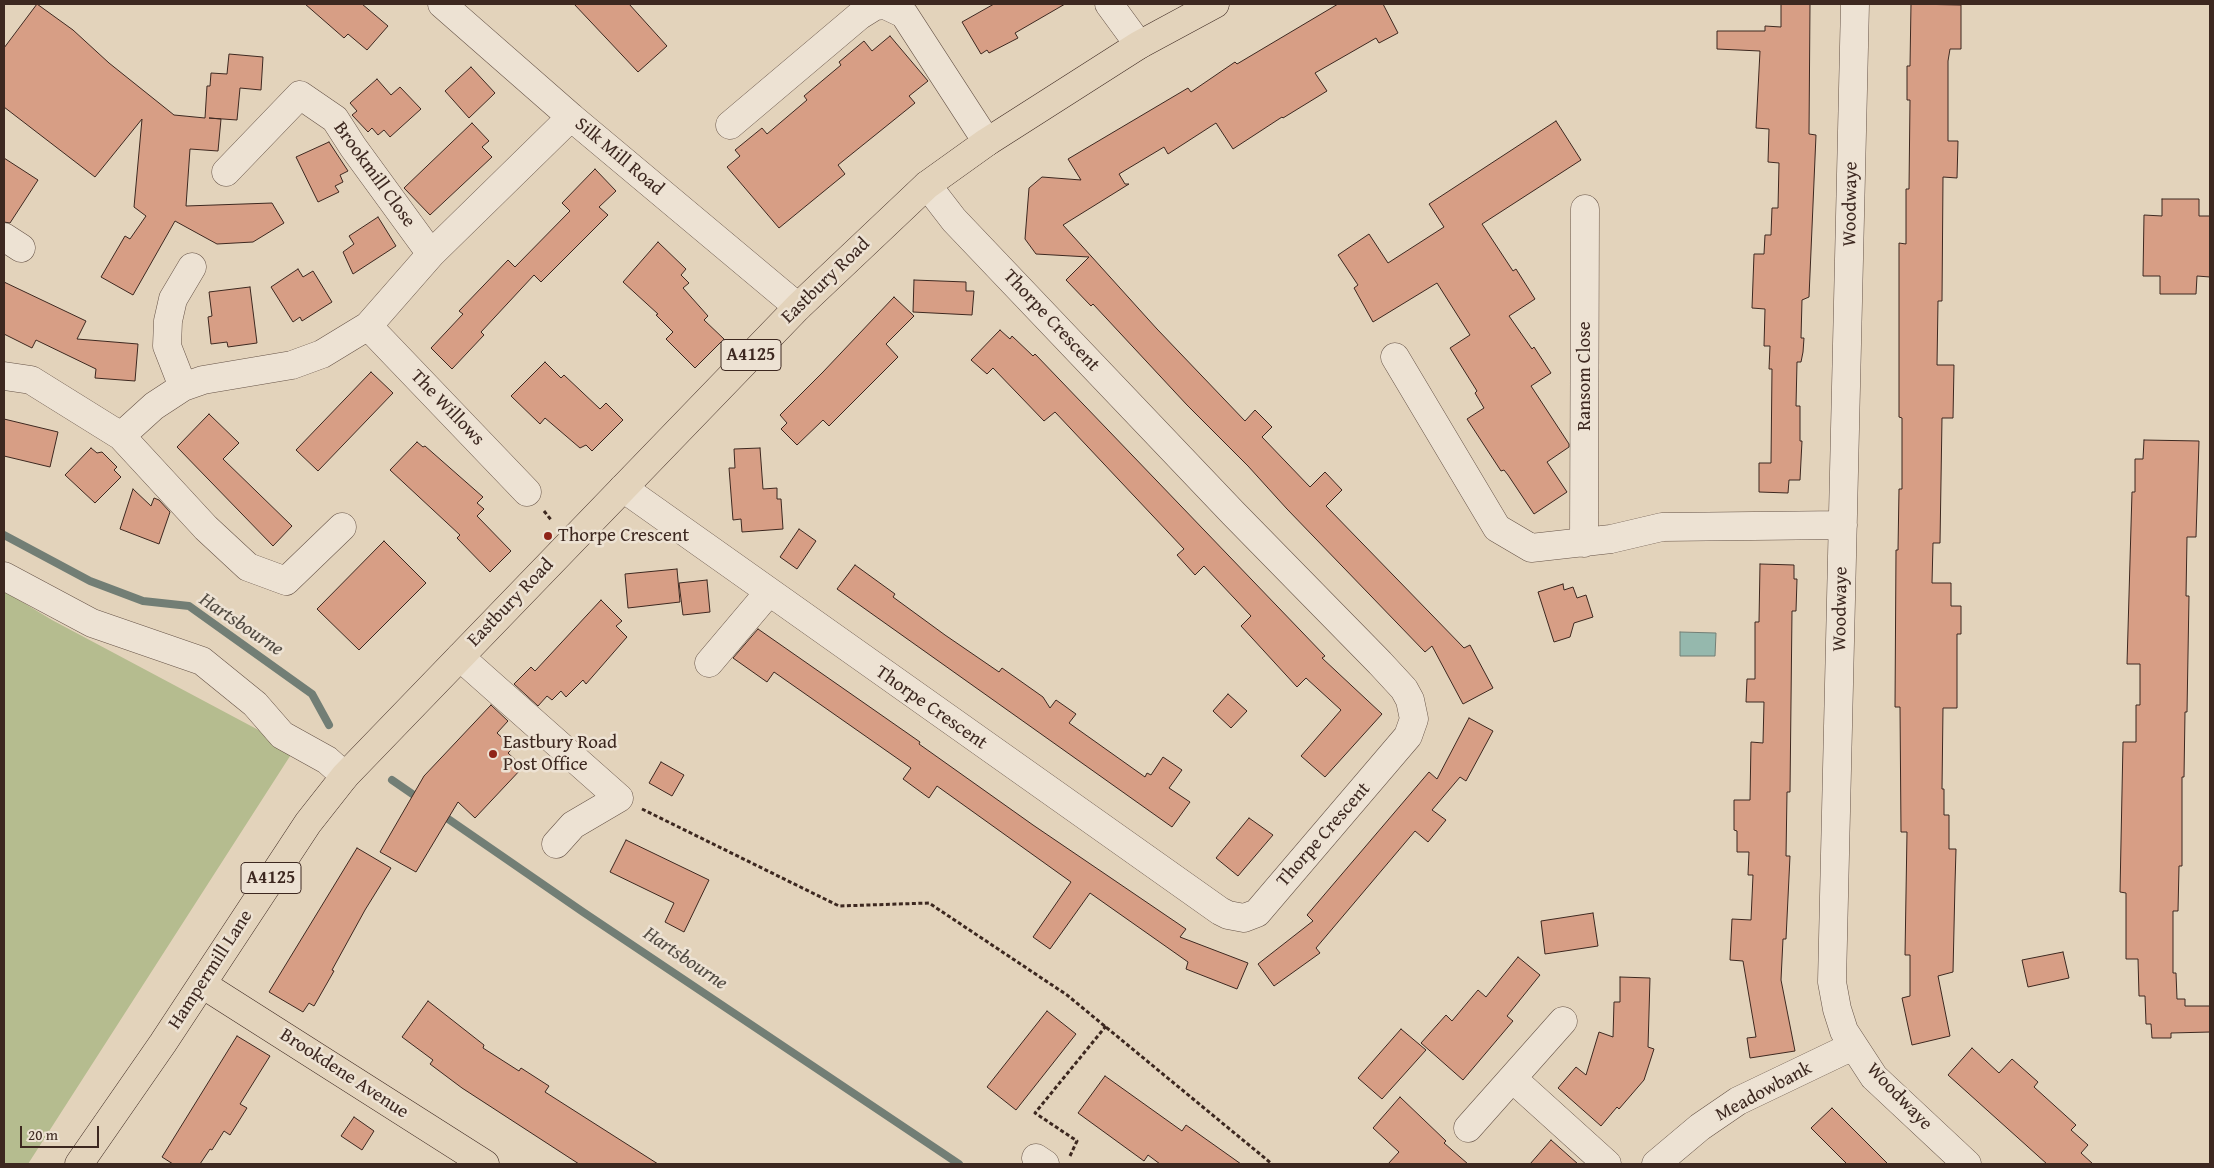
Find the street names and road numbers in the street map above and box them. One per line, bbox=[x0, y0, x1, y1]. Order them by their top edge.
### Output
street label: Silk Mill Road bbox=[570, 113, 668, 201]
street label: Brookmill Close bbox=[328, 118, 420, 232]
street label: Woodwaye bbox=[1839, 161, 1863, 247]
street label: Eastbury Road bbox=[777, 233, 875, 329]
street label: Thorpe Crescent bbox=[998, 265, 1104, 377]
street label: Ransom Close bbox=[1574, 321, 1596, 431]
road number: A4125 bbox=[721, 340, 781, 370]
street label: The Willows bbox=[405, 365, 489, 451]
street label: Eastbury Road bbox=[463, 554, 559, 652]
street label: Woodwaye bbox=[1829, 566, 1853, 652]
street label: Thorpe Crescent bbox=[871, 661, 991, 755]
street label: Thorpe Crescent bbox=[1272, 778, 1376, 892]
road number: A4125 bbox=[241, 862, 301, 894]
street label: Hampermill Lane bbox=[164, 906, 258, 1034]
street label: Brookdene Avenue bbox=[275, 1024, 413, 1124]
street label: Meadowbank bbox=[1712, 1057, 1816, 1127]
street label: Woodwaye bbox=[1861, 1058, 1937, 1136]

